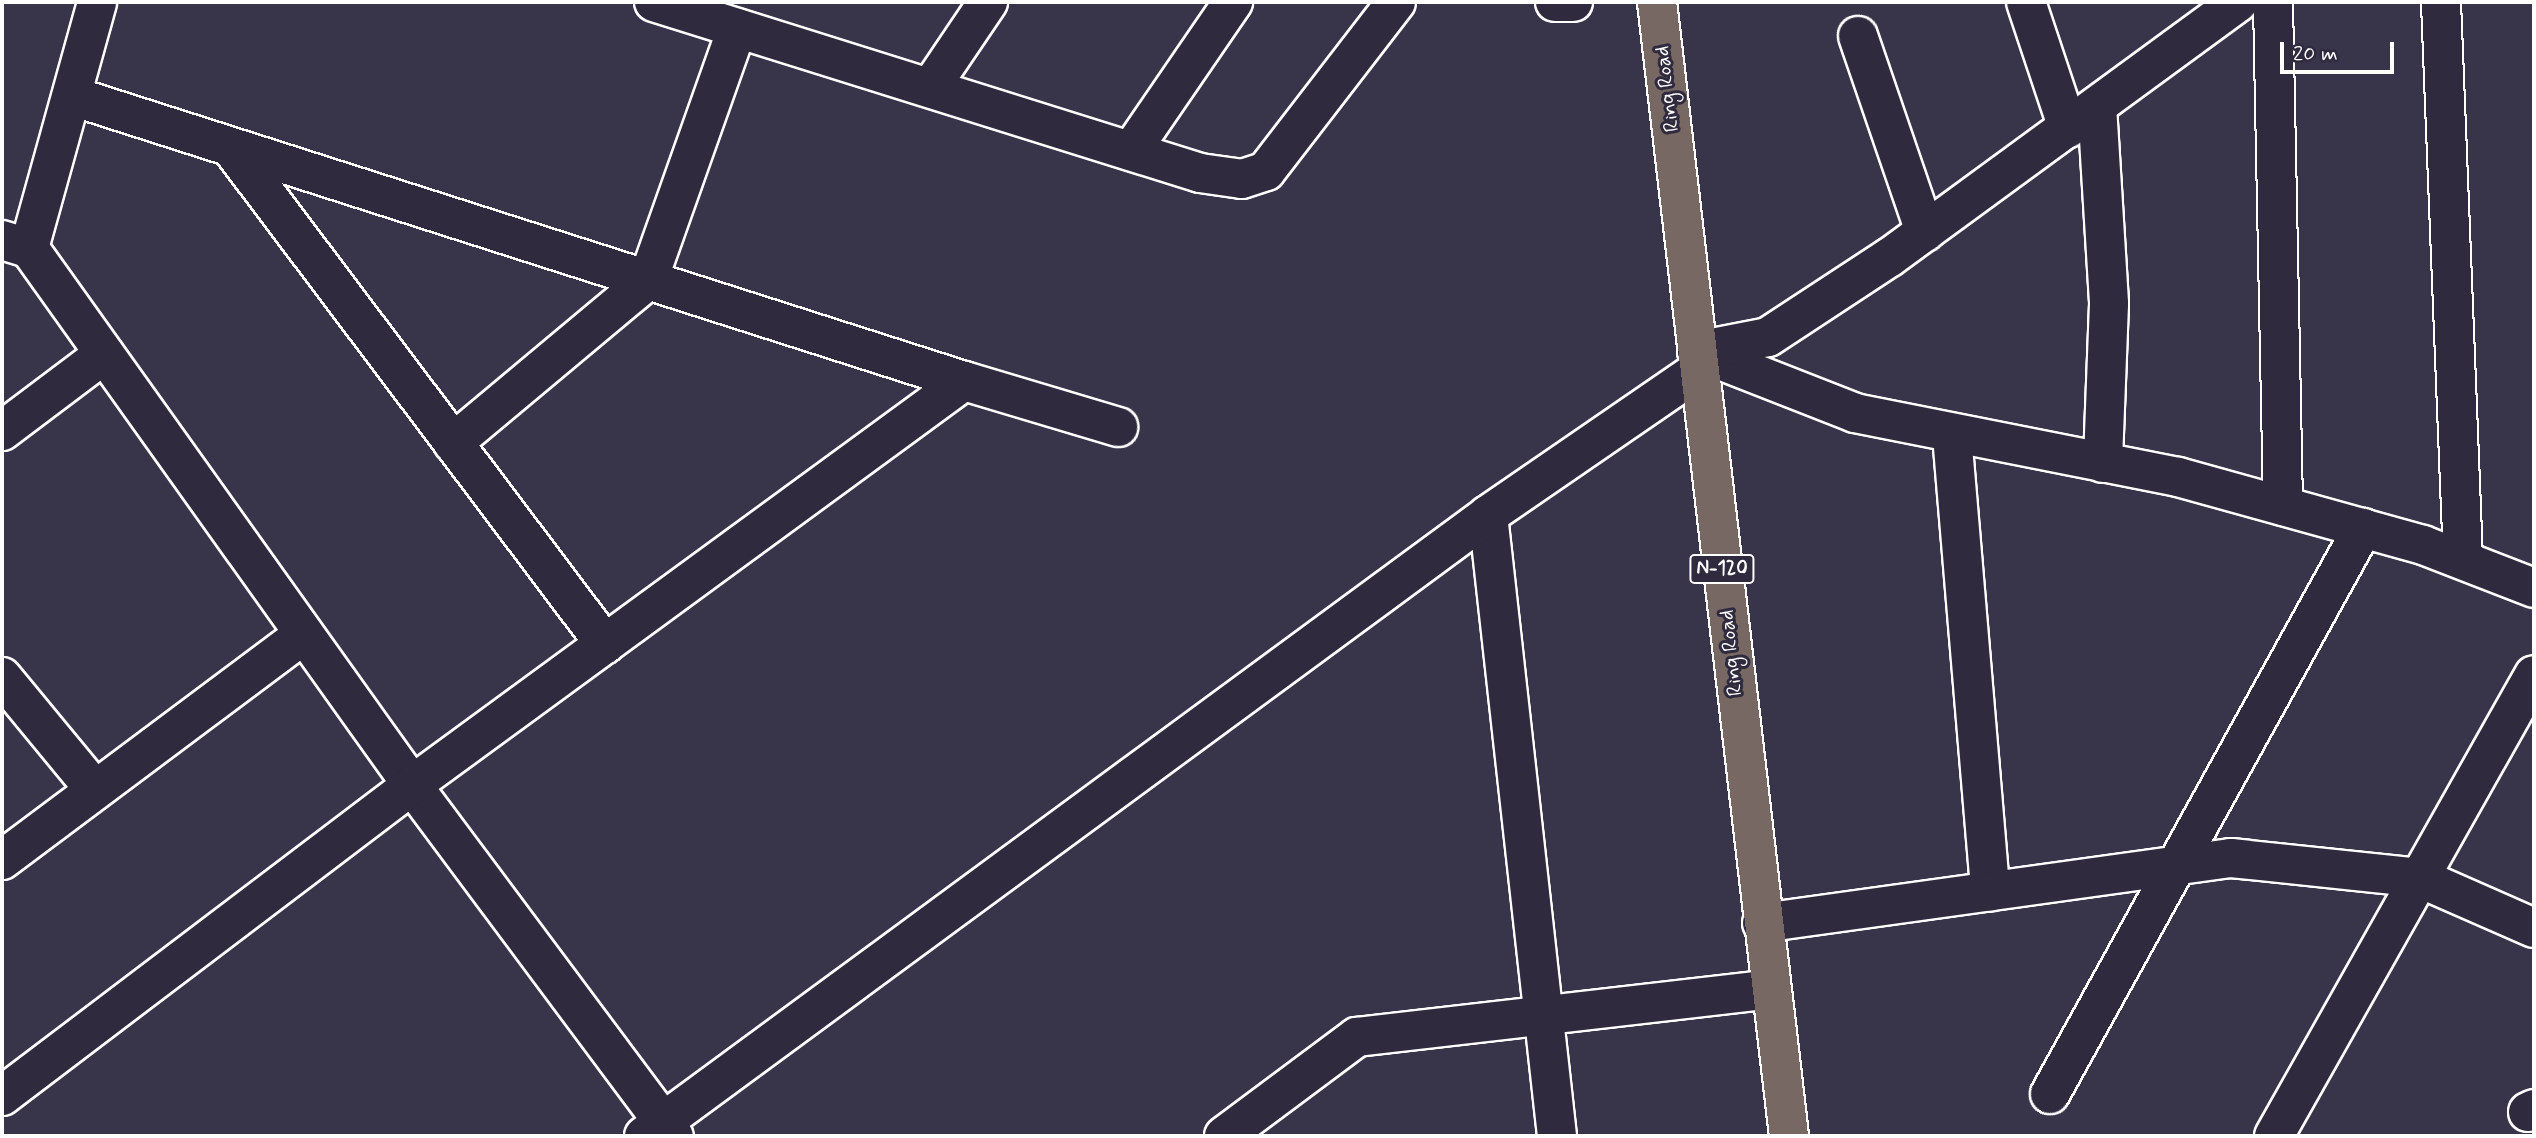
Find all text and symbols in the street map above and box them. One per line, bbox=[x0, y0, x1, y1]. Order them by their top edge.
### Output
scale bar bbox=[2284, 28, 2398, 72]
text: 20 m bbox=[2293, 40, 2338, 68]
street label: Ring Road bbox=[1649, 44, 1685, 134]
road number: N-120 bbox=[1689, 554, 1755, 584]
street label: Ring Road bbox=[1714, 609, 1748, 697]

